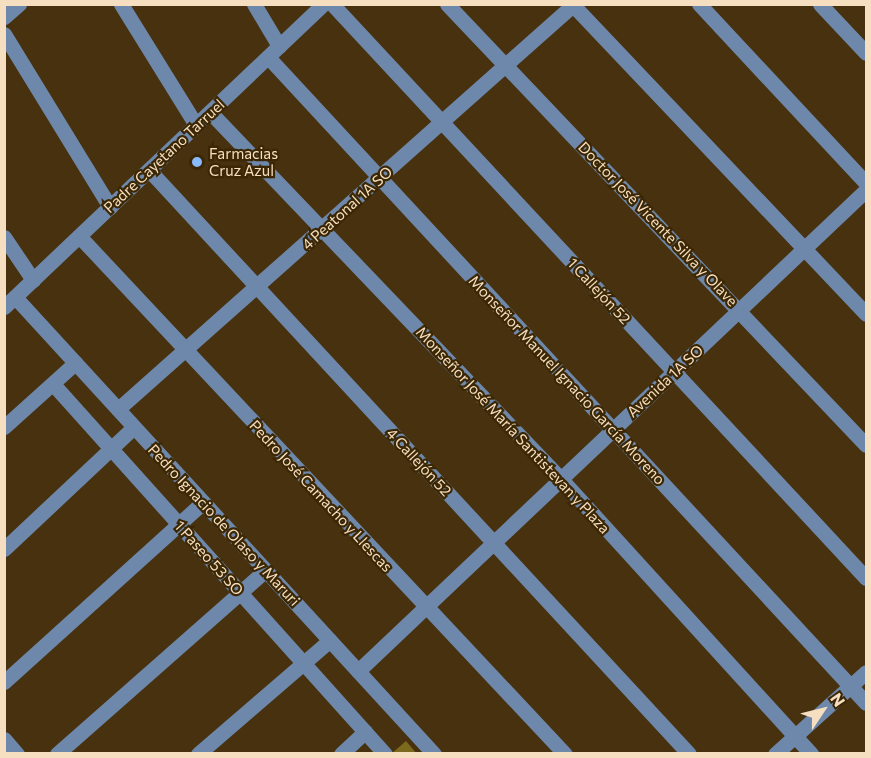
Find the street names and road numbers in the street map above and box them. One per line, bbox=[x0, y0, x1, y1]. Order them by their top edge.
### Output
street label: Padre Cayetano Tarruel bbox=[100, 95, 228, 217]
street label: Doctor José Vicente Silva y Olave bbox=[575, 138, 741, 310]
street label: 4 Peatonal 1A SO bbox=[298, 163, 396, 253]
street label: 1 Callejón 52 bbox=[564, 254, 634, 328]
street label: Monseñor Manuel Ignacio García Moreno bbox=[465, 272, 669, 488]
street label: Monseñor José María Santistevan y Plaza bbox=[412, 323, 614, 537]
street label: Avenida 1A SO bbox=[623, 341, 707, 421]
street label: Pedro José Camacho y Llescas bbox=[246, 416, 396, 576]
street label: 4 Callejón 52 bbox=[383, 424, 455, 500]
street label: Pedro Ignacio de Olaso y Maruri bbox=[144, 441, 304, 609]
street label: 1 Paseo 53 SO bbox=[171, 517, 247, 599]

